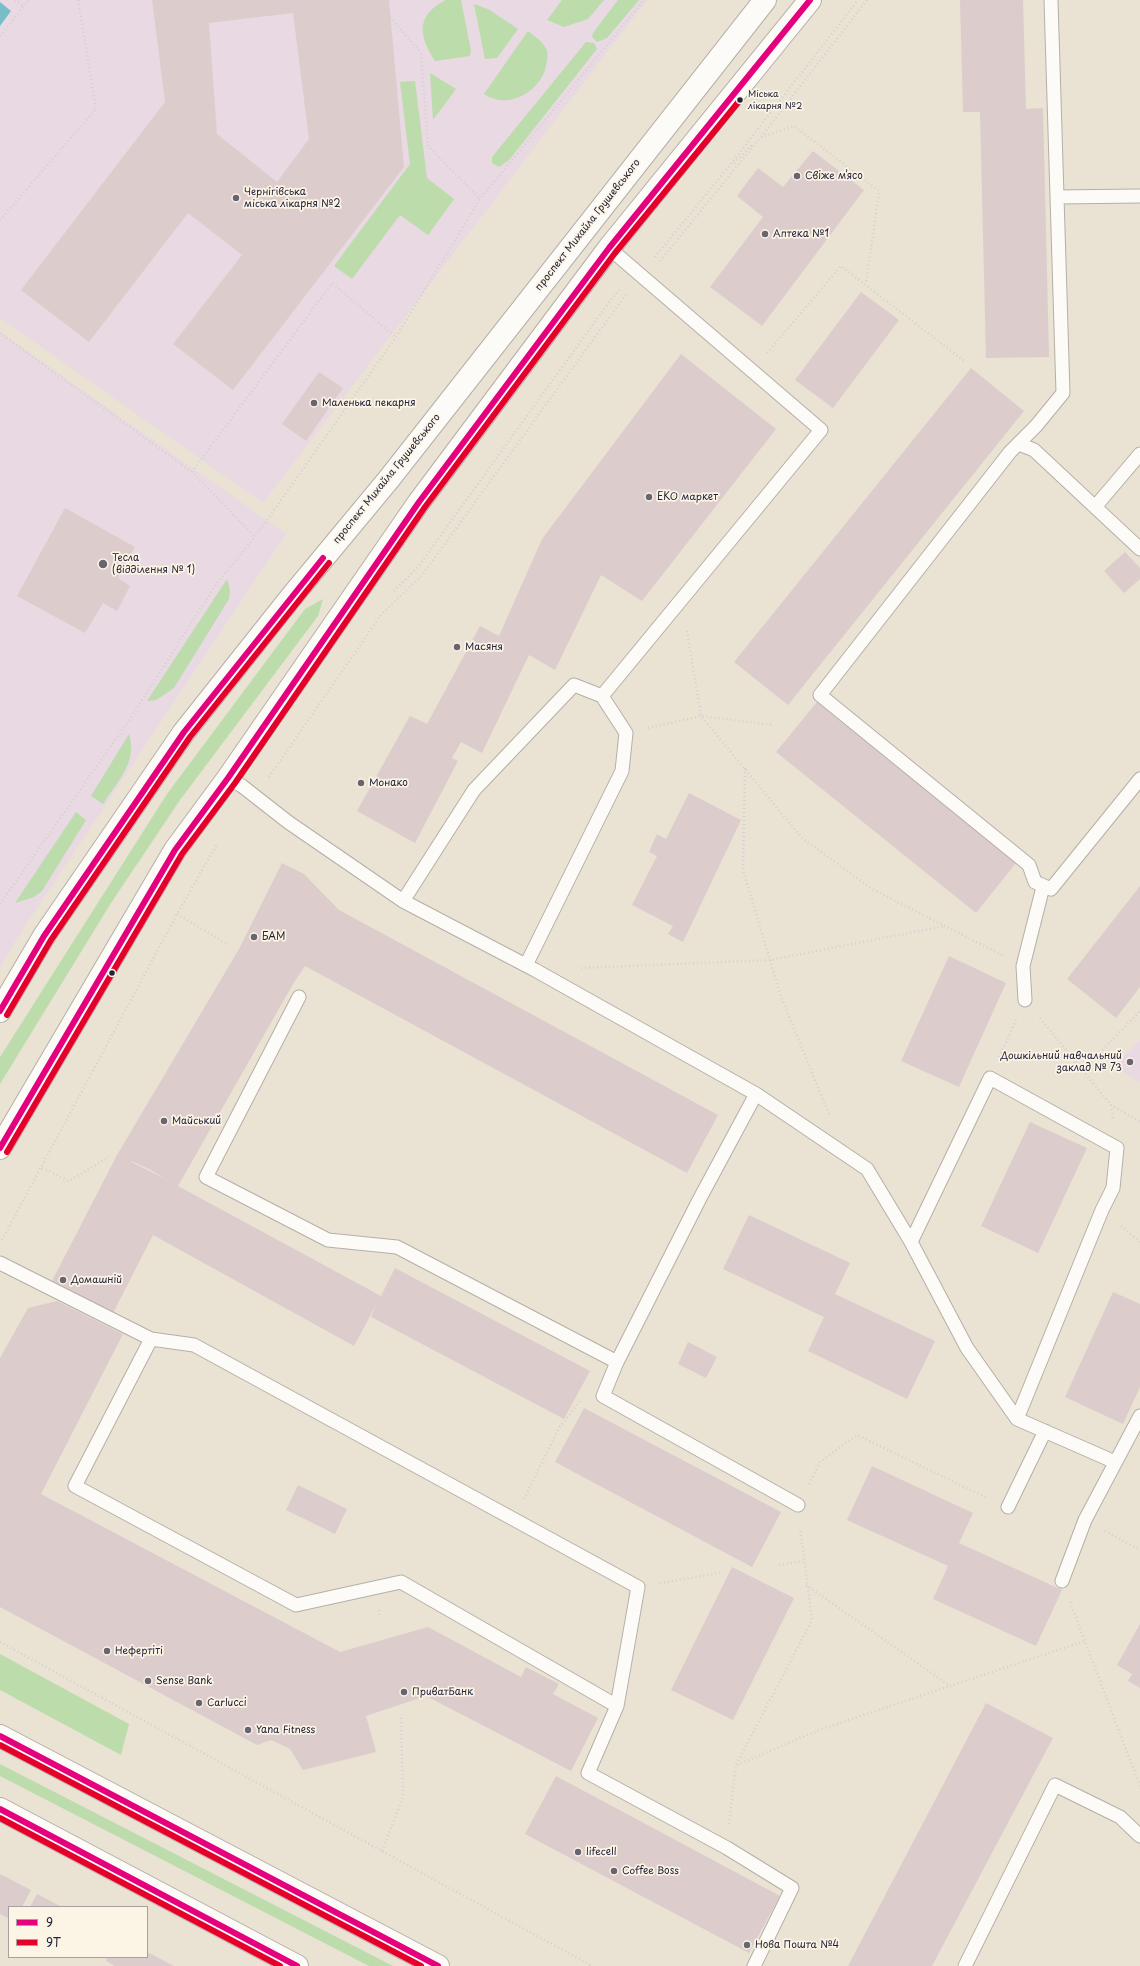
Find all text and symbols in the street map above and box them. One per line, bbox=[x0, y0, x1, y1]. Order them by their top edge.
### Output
place label: Міська лікарня №2 bbox=[748, 90, 802, 111]
marker: Міська лікарня №2 bbox=[735, 95, 745, 105]
street label: проспект Михайла Грушевського bbox=[533, 157, 643, 293]
place label: Свіже м’ясо bbox=[805, 170, 863, 182]
marker: Свіже м’ясо bbox=[792, 171, 802, 181]
place label: Чернігівська міська лікарня №2 bbox=[244, 186, 340, 210]
marker: Чернігівська міська лікарня №2 bbox=[231, 193, 241, 203]
place label: Аптека №1 bbox=[773, 228, 829, 240]
marker: Аптека №1 bbox=[760, 229, 770, 239]
place label: Маленька пекарня bbox=[322, 397, 416, 409]
marker: Маленька пекарня bbox=[309, 398, 319, 408]
street label: проспект Михайла Грушевського bbox=[331, 412, 443, 546]
place label: ЕКО маркет bbox=[657, 491, 718, 503]
marker: ЕКО маркет bbox=[644, 492, 654, 502]
place label: Тесла (відділення № 1) bbox=[112, 552, 195, 576]
marker: Тесла (відділення № 1) bbox=[97, 558, 109, 570]
place label: Масяня bbox=[465, 641, 503, 653]
marker: Масяня bbox=[452, 642, 462, 652]
place label: Монако bbox=[369, 777, 408, 789]
marker: Монако bbox=[356, 778, 366, 788]
place label: БАМ bbox=[262, 931, 285, 943]
marker: БАМ bbox=[249, 932, 259, 942]
unlabelled marker bbox=[107, 968, 117, 978]
place label: Дошкільний навчальний заклад № 73 bbox=[1000, 1050, 1122, 1074]
marker: Дошкільний навчальний заклад № 73 bbox=[1125, 1057, 1135, 1067]
place label: Майський bbox=[172, 1115, 221, 1127]
marker: Майський bbox=[159, 1116, 169, 1126]
place label: Домашній bbox=[71, 1274, 122, 1286]
marker: Домашній bbox=[58, 1275, 68, 1285]
place label: Нефертіті bbox=[115, 1645, 163, 1657]
marker: Нефертіті bbox=[102, 1646, 112, 1656]
place label: Sense Bank bbox=[156, 1675, 212, 1687]
marker: Sense Bank bbox=[143, 1676, 153, 1686]
place label: ПриватБанк bbox=[412, 1686, 473, 1698]
marker: ПриватБанк bbox=[399, 1687, 409, 1697]
place label: Carlucci bbox=[207, 1697, 247, 1709]
marker: Carlucci bbox=[194, 1698, 204, 1708]
place label: Yana Fitness bbox=[256, 1724, 315, 1736]
marker: Yana Fitness bbox=[243, 1725, 253, 1735]
place label: lifecell bbox=[586, 1846, 616, 1858]
marker: lifecell bbox=[573, 1847, 583, 1857]
place label: Coffee Boss bbox=[622, 1865, 679, 1877]
marker: Coffee Boss bbox=[609, 1866, 619, 1876]
legend bbox=[8, 1906, 148, 1958]
text: 9 bbox=[46, 1913, 53, 1931]
text: 9Т bbox=[46, 1933, 61, 1951]
place label: Нова Пошта №4 bbox=[755, 1939, 839, 1951]
marker: Нова Пошта №4 bbox=[742, 1940, 752, 1950]

